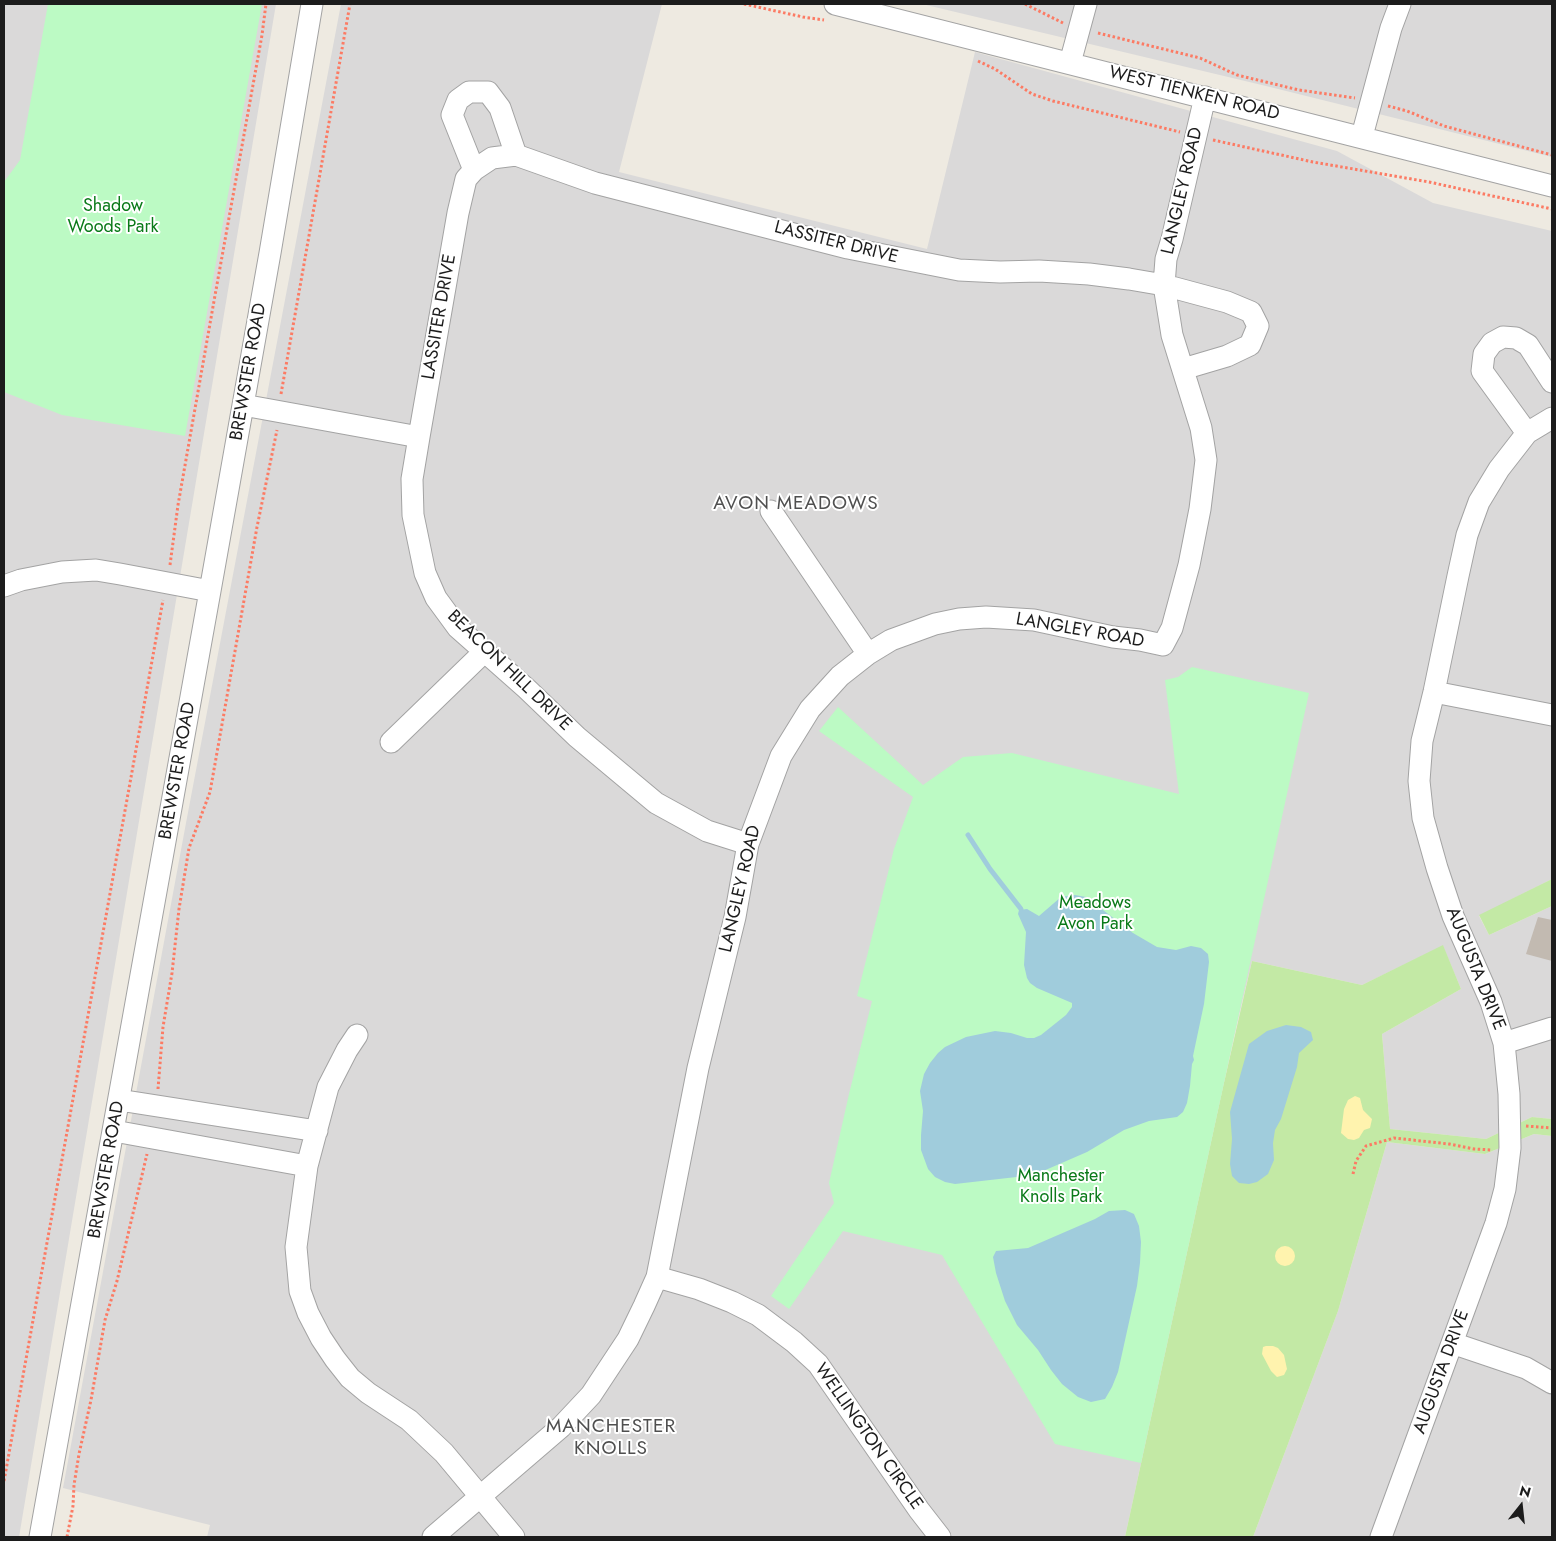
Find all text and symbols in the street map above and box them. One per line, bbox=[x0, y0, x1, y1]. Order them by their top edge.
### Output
street label: WEST TIENKEN ROAD bbox=[1106, 62, 1282, 126]
street label: LANGLEY ROAD bbox=[1158, 125, 1208, 257]
park label: Shadow Woods Park bbox=[67, 196, 159, 238]
street label: LASSITER DRIVE bbox=[772, 217, 900, 269]
street label: LASSITER DRIVE bbox=[418, 253, 462, 381]
street label: BREWSTER ROAD bbox=[226, 302, 272, 442]
district label: AVON MEADOWS bbox=[712, 493, 880, 515]
street label: BEACON HILL DRIVE bbox=[442, 606, 576, 736]
street label: LANGLEY ROAD bbox=[1014, 609, 1146, 653]
street label: BREWSTER ROAD bbox=[155, 701, 201, 841]
street label: LANGLEY ROAD bbox=[716, 823, 766, 955]
park label: Meadows Avon Park bbox=[1057, 893, 1133, 936]
street label: AUGUSTA DRIVE bbox=[1441, 904, 1509, 1034]
street label: BREWSTER ROAD bbox=[84, 1100, 130, 1240]
park label: Manchester Knolls Park bbox=[1017, 1166, 1105, 1208]
street label: AUGUSTA DRIVE bbox=[1410, 1307, 1474, 1437]
street label: WELLINGTON CIRCLE bbox=[809, 1360, 927, 1514]
district label: MANCHESTER KNOLLS bbox=[545, 1416, 677, 1460]
text: N bbox=[1517, 1480, 1533, 1503]
north arrow bbox=[1496, 1481, 1546, 1531]

